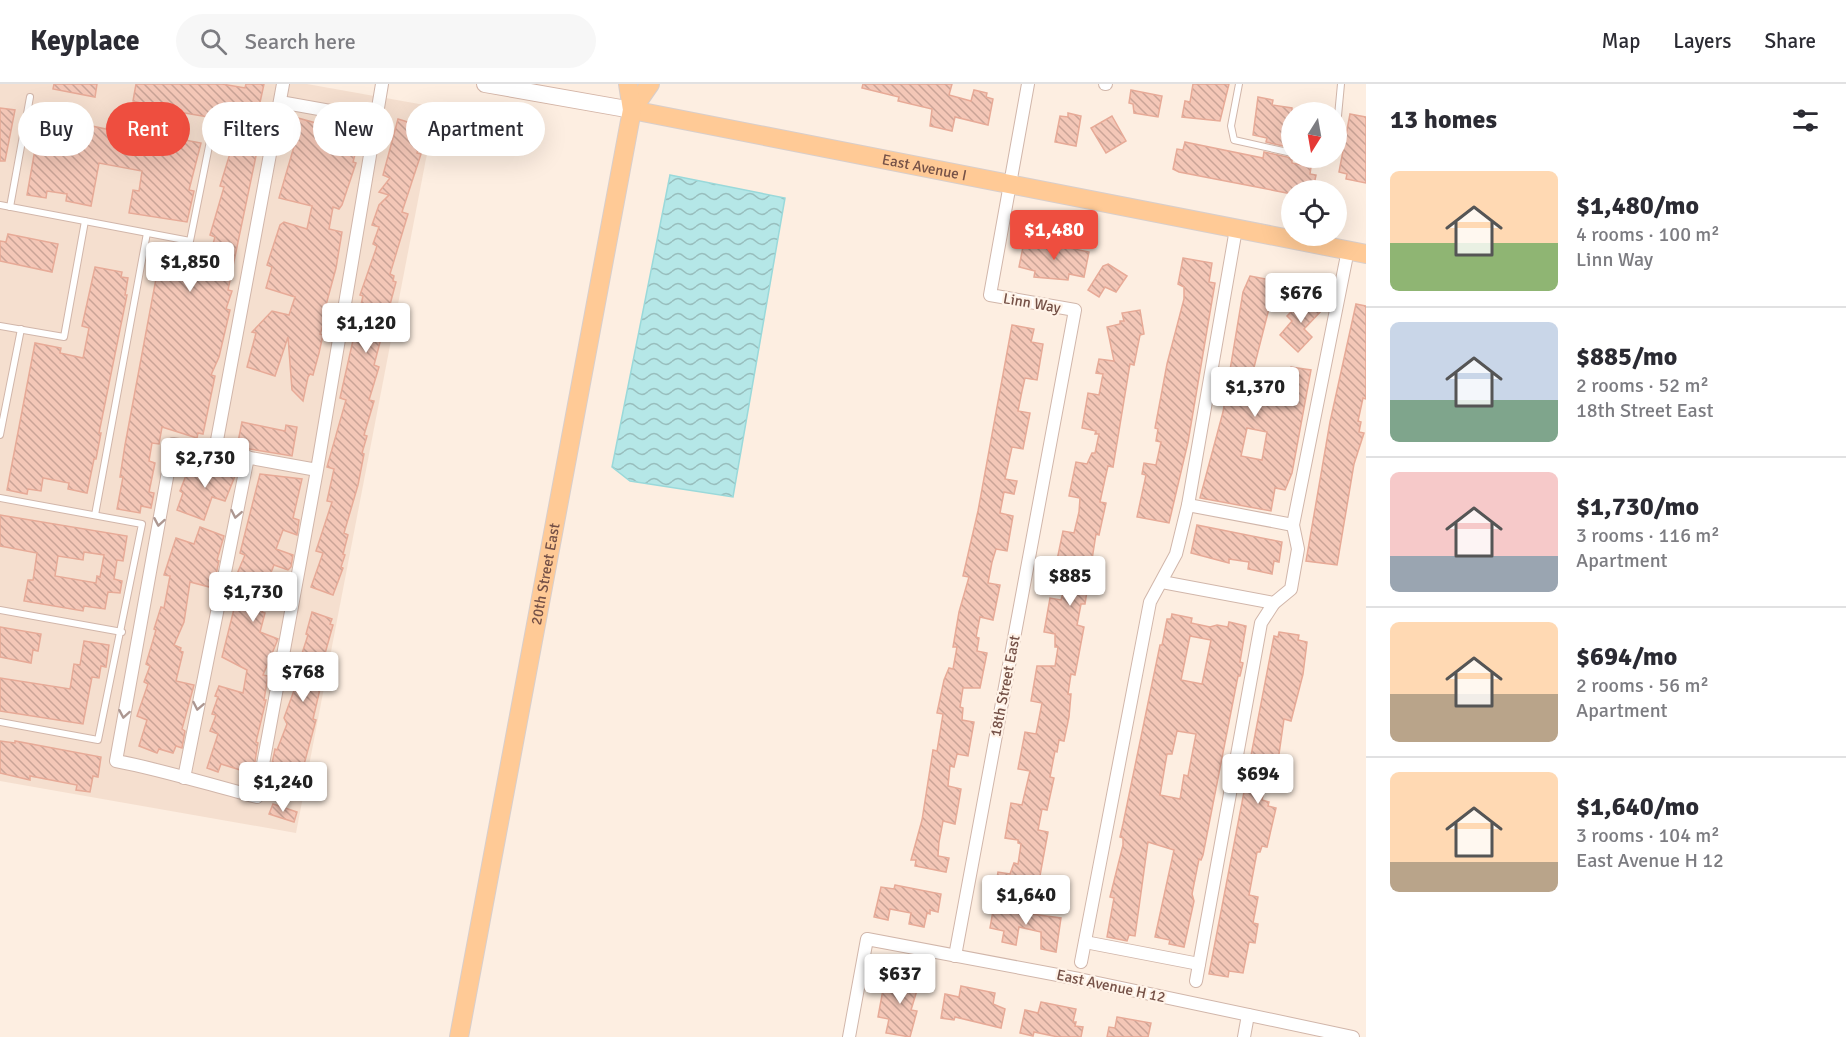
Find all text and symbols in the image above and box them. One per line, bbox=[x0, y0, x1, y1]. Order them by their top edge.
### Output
search box bbox=[176, 14, 596, 68]
text: Keyplace bbox=[30, 24, 140, 58]
icon: search bbox=[197, 25, 230, 58]
text: Search here bbox=[245, 28, 356, 55]
text: Map bbox=[1602, 28, 1640, 54]
text: Layers bbox=[1673, 28, 1731, 54]
text: Share bbox=[1764, 28, 1816, 54]
chip: Buy bbox=[18, 102, 94, 156]
chip: Rent bbox=[106, 102, 190, 156]
chip: Filters bbox=[202, 102, 301, 156]
chip: New bbox=[313, 102, 394, 156]
chip: Apartment bbox=[406, 102, 545, 156]
north arrow bbox=[1281, 102, 1347, 168]
map controls bbox=[1281, 102, 1347, 246]
text: 13 homes bbox=[1390, 104, 1497, 136]
icon: filters bbox=[1789, 104, 1822, 137]
street label: East Avenue I bbox=[881, 150, 968, 184]
button: locate bbox=[1281, 180, 1347, 246]
text: $1,480/mo bbox=[1576, 190, 1699, 222]
icon: home bbox=[1438, 195, 1510, 267]
pin: $1,480 bbox=[1005, 210, 1103, 261]
text: $1,480 bbox=[1024, 217, 1084, 242]
text: 4 rooms · 100 m² bbox=[1576, 222, 1720, 247]
pin: $1,850 bbox=[141, 242, 239, 293]
text: Linn Way bbox=[1576, 247, 1653, 272]
text: $1,850 bbox=[160, 249, 220, 274]
pin: $676 bbox=[1265, 273, 1337, 324]
text: $676 bbox=[1279, 280, 1323, 305]
street label: Linn Way bbox=[1002, 289, 1062, 317]
pin: $1,120 bbox=[317, 303, 415, 354]
text: $1,120 bbox=[336, 310, 396, 335]
text: $885/mo bbox=[1576, 341, 1677, 373]
icon: home bbox=[1438, 346, 1510, 418]
pin: $1,370 bbox=[1206, 367, 1304, 418]
text: 2 rooms · 52 m² bbox=[1576, 373, 1709, 398]
text: $1,370 bbox=[1225, 374, 1285, 399]
text: 18th Street East bbox=[1576, 398, 1713, 423]
pin: $2,730 bbox=[156, 438, 254, 489]
text: $2,730 bbox=[175, 445, 235, 470]
text: $1,730/mo bbox=[1576, 491, 1699, 523]
icon: home bbox=[1438, 496, 1510, 568]
one-way arrow bbox=[230, 509, 243, 519]
one-way arrow bbox=[153, 516, 166, 526]
street label: 20th Street East bbox=[527, 522, 564, 626]
text: 3 rooms · 116 m² bbox=[1576, 523, 1720, 548]
text: Apartment bbox=[1576, 548, 1668, 573]
pin: $885 bbox=[1034, 556, 1106, 607]
text: $885 bbox=[1048, 563, 1092, 588]
pin: $1,730 bbox=[204, 572, 302, 623]
text: $1,730 bbox=[223, 579, 283, 604]
street label: 18th Street East bbox=[986, 634, 1024, 738]
text: $694/mo bbox=[1576, 641, 1677, 673]
icon: home bbox=[1438, 646, 1510, 718]
pin: $768 bbox=[267, 652, 339, 703]
text: $768 bbox=[281, 659, 325, 684]
text: 2 rooms · 56 m² bbox=[1576, 673, 1709, 698]
text: Apartment bbox=[1576, 698, 1668, 723]
one-way arrow bbox=[193, 700, 206, 710]
one-way arrow bbox=[119, 709, 131, 718]
pin: $694 bbox=[1222, 754, 1294, 805]
text: $694 bbox=[1236, 761, 1280, 786]
pin: $1,240 bbox=[234, 762, 332, 813]
text: $1,240 bbox=[253, 769, 313, 794]
text: $1,640/mo bbox=[1576, 791, 1699, 823]
icon: home bbox=[1438, 796, 1510, 868]
text: 3 rooms · 104 m² bbox=[1576, 823, 1720, 848]
text: East Avenue H 12 bbox=[1576, 848, 1724, 873]
pin: $1,640 bbox=[977, 875, 1075, 926]
text: $1,640 bbox=[996, 882, 1056, 907]
pin: $637 bbox=[864, 954, 936, 1005]
text: $637 bbox=[878, 961, 922, 986]
street label: East Avenue H 12 bbox=[1055, 966, 1167, 1006]

